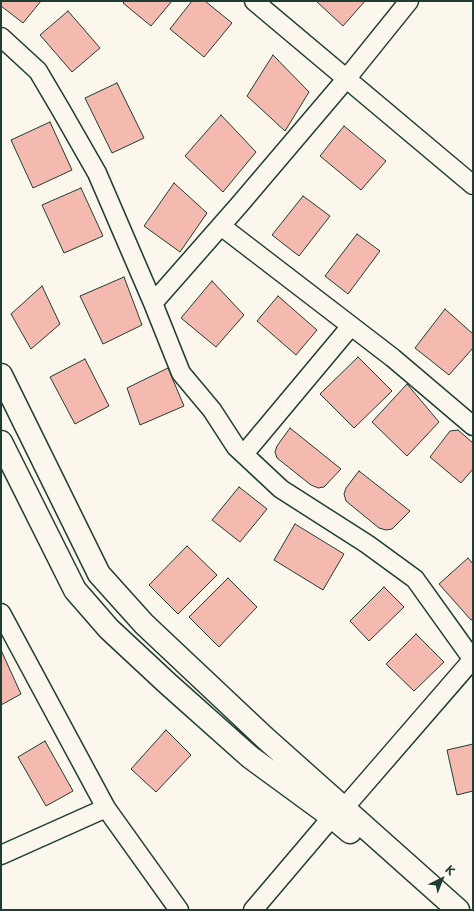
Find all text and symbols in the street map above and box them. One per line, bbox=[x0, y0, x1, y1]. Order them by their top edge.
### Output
north arrow bbox=[422, 859, 462, 899]
text: K bbox=[442, 861, 459, 879]

